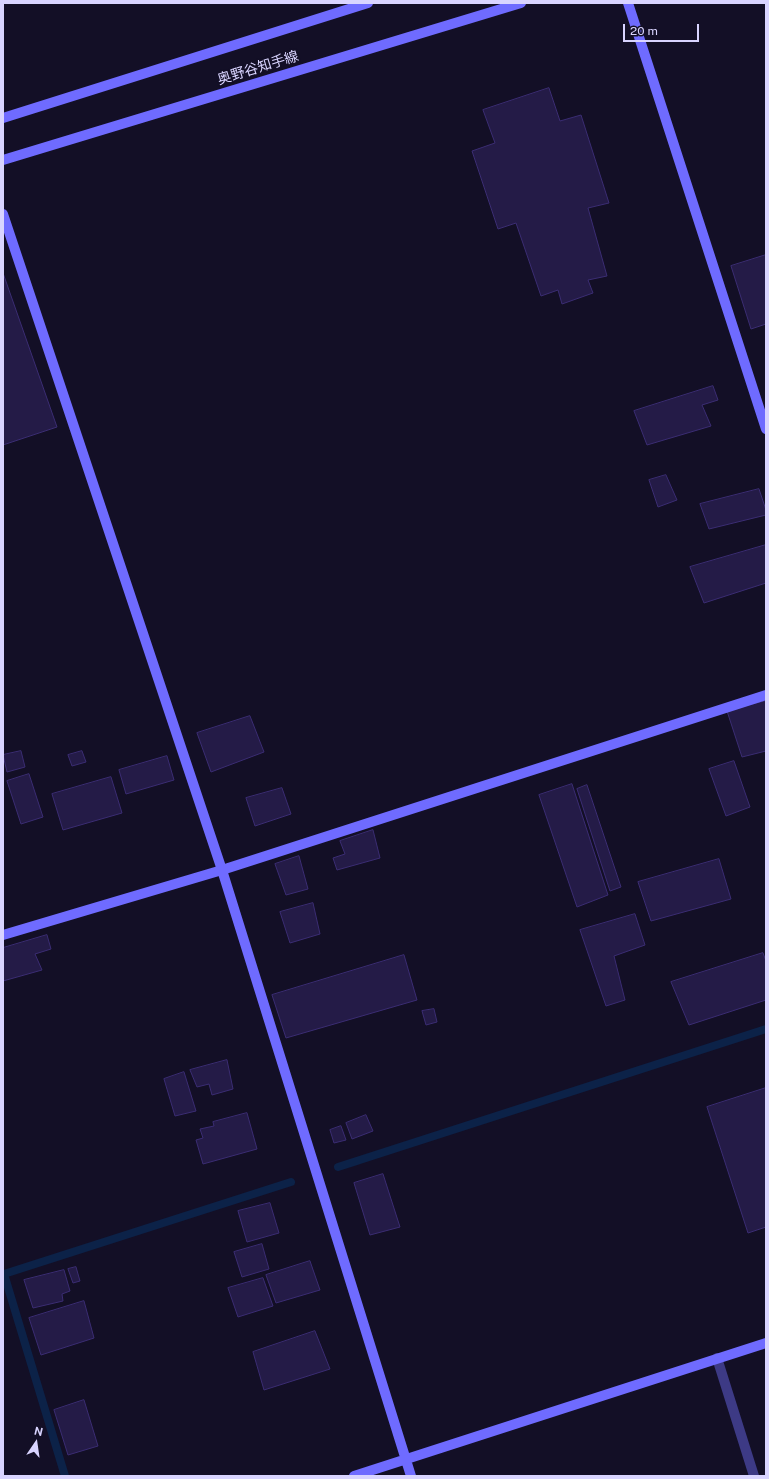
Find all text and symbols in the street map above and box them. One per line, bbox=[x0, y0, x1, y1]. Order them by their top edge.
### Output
scale bar bbox=[625, 16, 701, 42]
text: 20 m bbox=[630, 24, 658, 38]
street label: 奥野谷知手線 bbox=[215, 48, 301, 88]
north arrow bbox=[16, 1423, 56, 1463]
text: N bbox=[33, 1424, 44, 1438]

